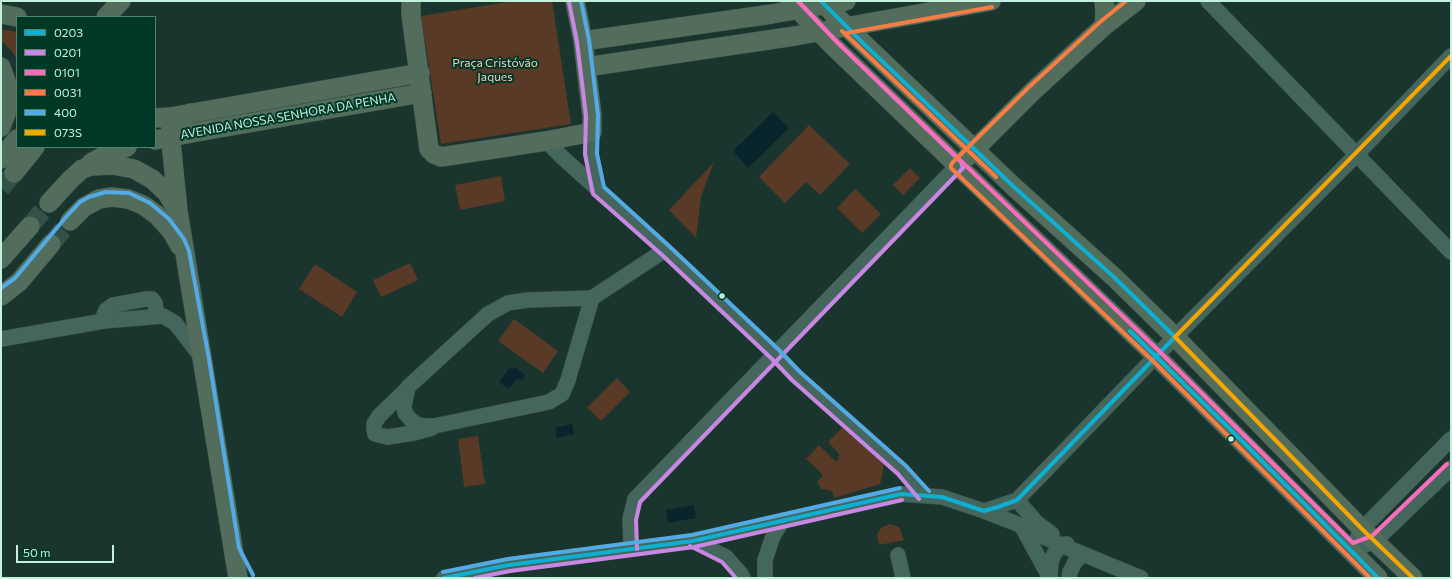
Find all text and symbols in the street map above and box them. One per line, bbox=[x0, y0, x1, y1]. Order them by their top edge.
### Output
legend bbox=[16, 16, 156, 148]
text: 0203 bbox=[54, 25, 83, 39]
text: 0201 bbox=[54, 45, 81, 59]
park label: Praça Cristóvão Jaques bbox=[452, 56, 538, 84]
text: 0101 bbox=[54, 65, 80, 79]
text: 0031 bbox=[54, 85, 82, 99]
street label: AVENIDA NOSSA SENHORA DA PENHA bbox=[179, 90, 397, 142]
text: 400 bbox=[54, 105, 77, 119]
text: 073S bbox=[54, 125, 82, 139]
unlabelled marker bbox=[717, 291, 727, 301]
unlabelled marker bbox=[1226, 434, 1236, 444]
scale bar bbox=[18, 537, 116, 563]
text: 50 m bbox=[23, 545, 51, 559]

